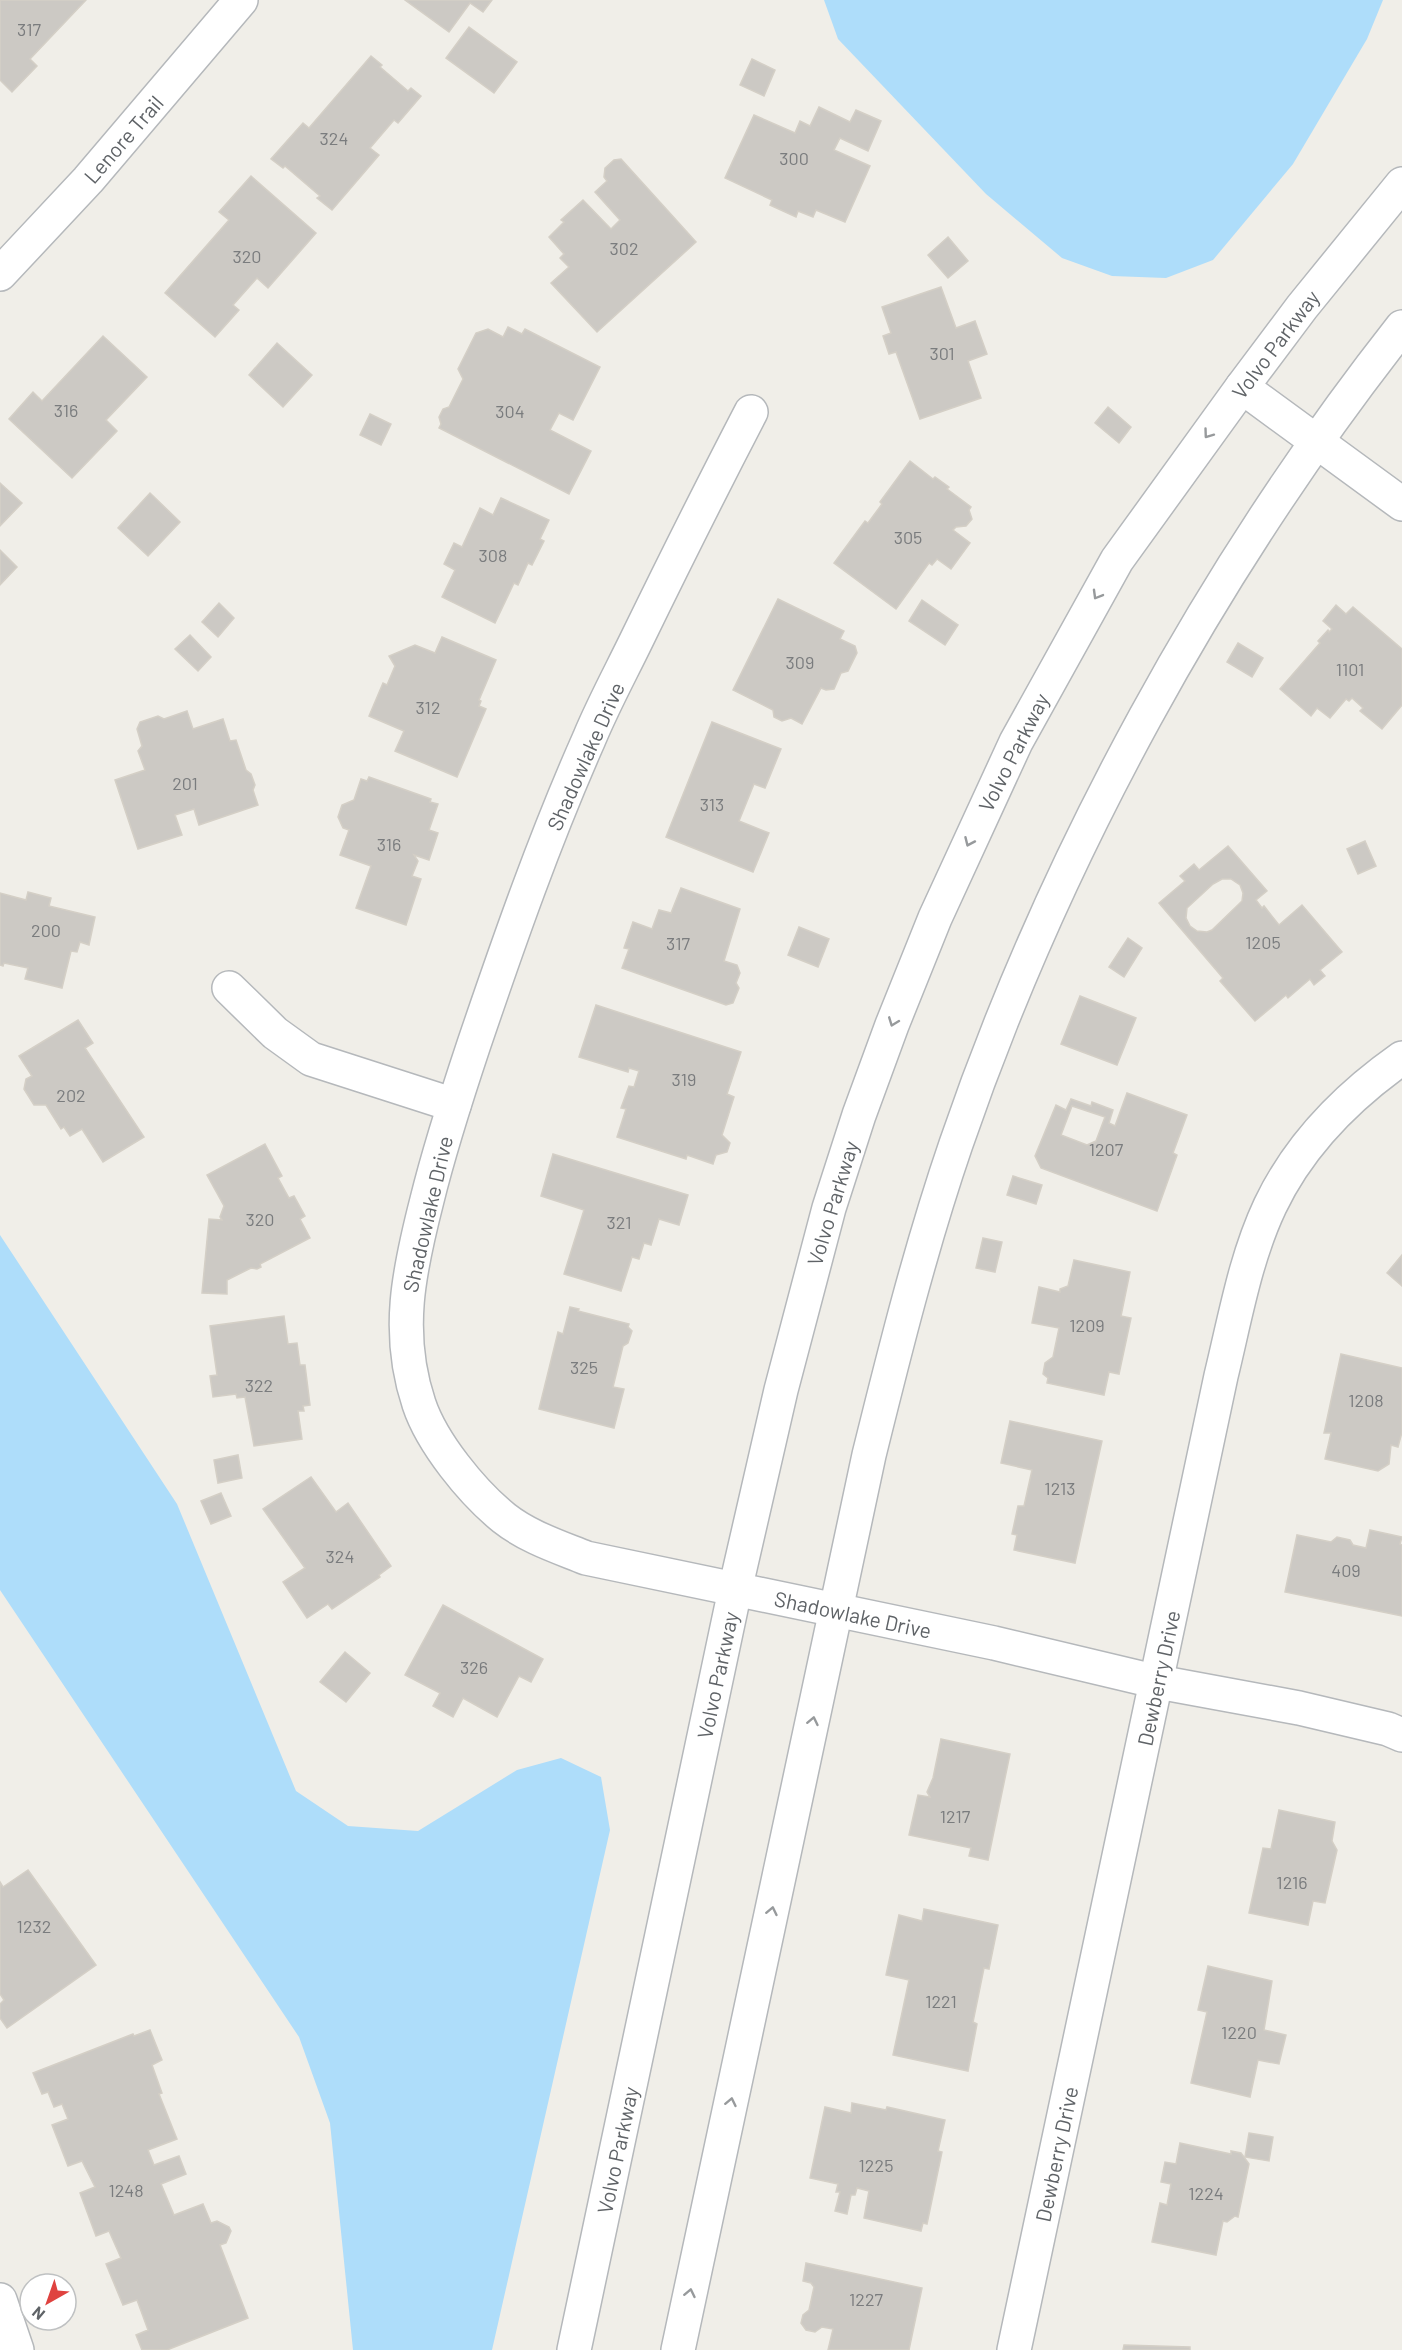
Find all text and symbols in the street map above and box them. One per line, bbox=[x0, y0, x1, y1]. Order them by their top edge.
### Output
house number: 317 bbox=[17, 18, 41, 40]
street label: Lenore Trail bbox=[78, 90, 168, 188]
house number: 324 bbox=[320, 127, 348, 149]
house number: 300 bbox=[779, 147, 809, 169]
house number: 302 bbox=[609, 237, 639, 259]
house number: 320 bbox=[232, 245, 262, 267]
street label: Volvo Parkway bbox=[1226, 285, 1324, 403]
house number: 301 bbox=[929, 342, 955, 364]
house number: 316 bbox=[54, 399, 78, 421]
house number: 304 bbox=[495, 400, 525, 422]
one-way arrow bbox=[1204, 428, 1215, 439]
house number: 305 bbox=[894, 526, 922, 548]
house number: 308 bbox=[479, 544, 507, 566]
one-way arrow bbox=[1093, 589, 1105, 599]
house number: 309 bbox=[786, 651, 814, 673]
house number: 1101 bbox=[1336, 658, 1364, 680]
street label: Shadowlake Drive bbox=[541, 678, 629, 834]
street label: Volvo Parkway bbox=[973, 688, 1054, 815]
house number: 312 bbox=[415, 696, 441, 718]
house number: 201 bbox=[172, 772, 198, 794]
house number: 313 bbox=[700, 793, 724, 815]
house number: 316 bbox=[377, 833, 401, 855]
one-way arrow bbox=[964, 836, 976, 847]
house number: 200 bbox=[31, 919, 61, 941]
house number: 1205 bbox=[1245, 931, 1281, 953]
house number: 317 bbox=[666, 932, 690, 954]
one-way arrow bbox=[888, 1016, 900, 1027]
house number: 319 bbox=[672, 1068, 696, 1090]
house number: 202 bbox=[56, 1084, 86, 1106]
street label: Shadowlake Drive bbox=[397, 1133, 457, 1295]
street label: Volvo Parkway bbox=[801, 1137, 863, 1269]
house number: 1207 bbox=[1089, 1138, 1124, 1160]
house number: 320 bbox=[245, 1208, 275, 1230]
house number: 321 bbox=[607, 1211, 631, 1233]
house number: 1209 bbox=[1069, 1314, 1105, 1336]
house number: 325 bbox=[570, 1356, 598, 1378]
house number: 322 bbox=[245, 1374, 273, 1396]
house number: 1208 bbox=[1348, 1389, 1384, 1411]
house number: 1213 bbox=[1044, 1477, 1076, 1499]
house number: 324 bbox=[326, 1545, 354, 1567]
house number: 409 bbox=[1331, 1559, 1361, 1581]
street label: Shadowlake Drive bbox=[772, 1585, 934, 1643]
street label: Dewberry Drive bbox=[1131, 1608, 1185, 1748]
street label: Volvo Parkway bbox=[691, 1609, 743, 1741]
house number: 326 bbox=[460, 1656, 488, 1678]
one-way arrow bbox=[806, 1716, 819, 1726]
house number: 1217 bbox=[940, 1805, 971, 1827]
house number: 1216 bbox=[1276, 1871, 1308, 1893]
one-way arrow bbox=[765, 1907, 778, 1917]
house number: 1232 bbox=[17, 1915, 51, 1937]
house number: 1221 bbox=[925, 1990, 957, 2012]
house number: 1220 bbox=[1221, 2021, 1257, 2043]
street label: Volvo Parkway bbox=[591, 2084, 643, 2216]
street label: Dewberry Drive bbox=[1029, 2084, 1083, 2224]
one-way arrow bbox=[724, 2097, 737, 2107]
house number: 1225 bbox=[859, 2154, 893, 2176]
house number: 1248 bbox=[108, 2179, 144, 2201]
house number: 1224 bbox=[1188, 2182, 1224, 2204]
north arrow bbox=[18, 2272, 78, 2332]
one-way arrow bbox=[683, 2288, 696, 2298]
house number: 1227 bbox=[849, 2288, 884, 2310]
text: N bbox=[28, 2303, 48, 2325]

